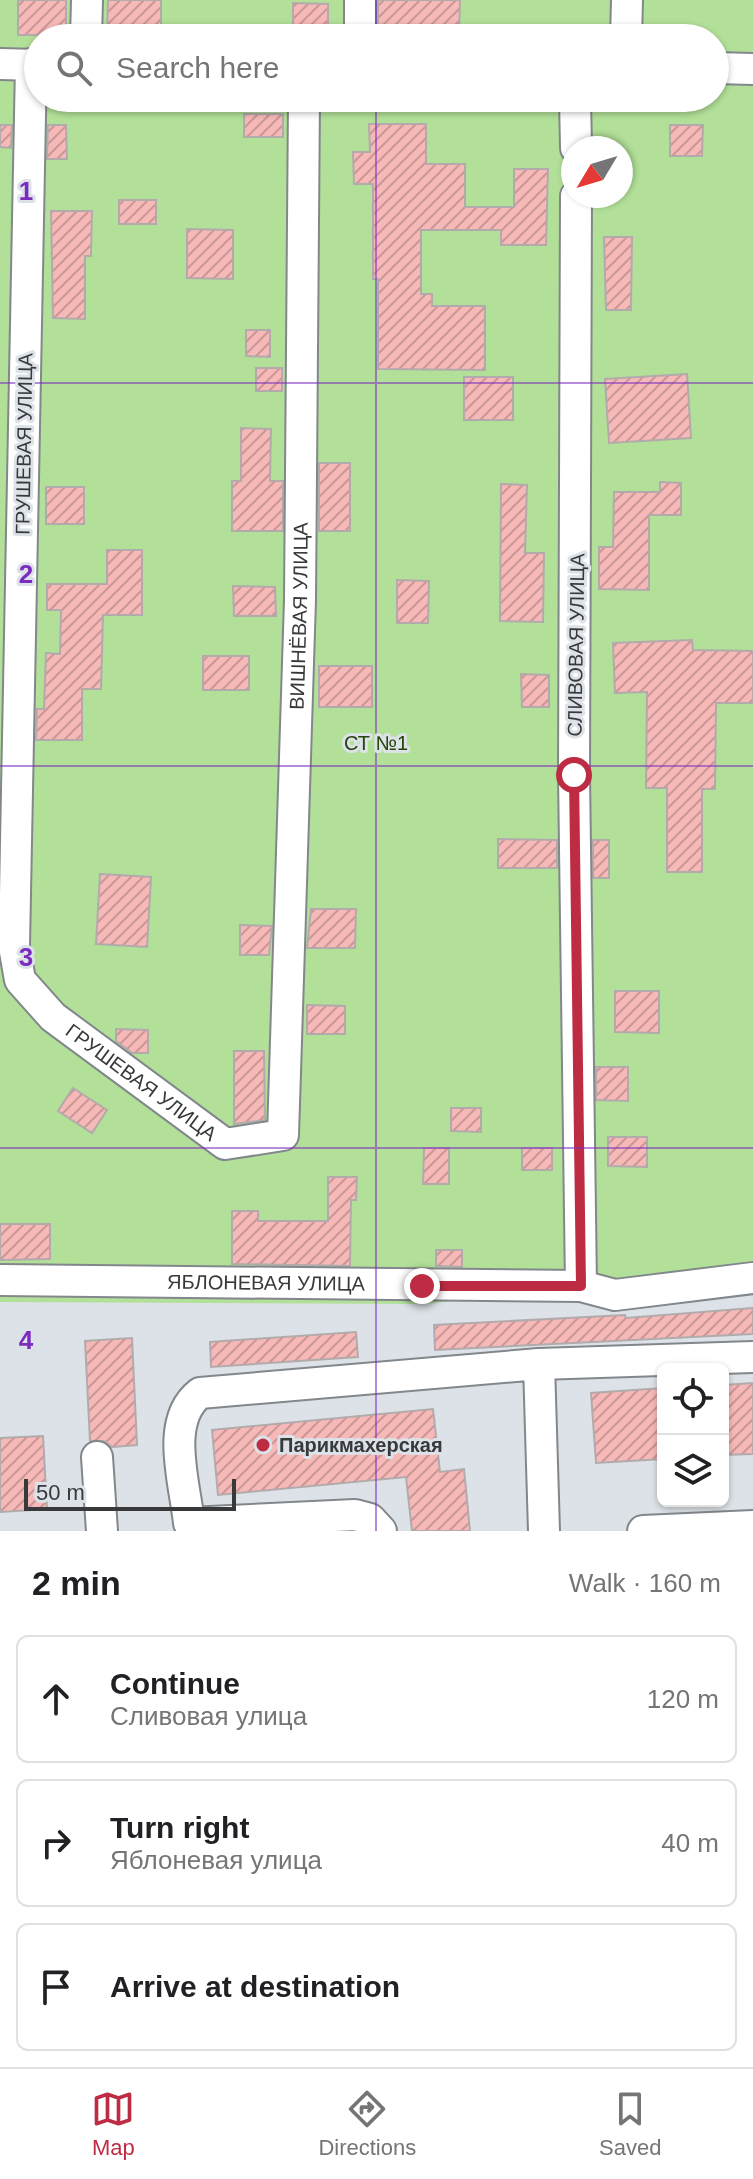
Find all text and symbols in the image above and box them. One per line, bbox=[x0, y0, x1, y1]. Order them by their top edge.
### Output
search box bbox=[24, 24, 729, 112]
icon: search bbox=[52, 46, 96, 90]
text: Search here bbox=[116, 51, 279, 84]
north arrow bbox=[561, 136, 633, 208]
text: 1 bbox=[19, 176, 33, 206]
street label: ГРУШЕВАЯ УЛИЦА bbox=[11, 352, 37, 535]
street label: ВИШНЁВАЯ УЛИЦА bbox=[286, 521, 312, 710]
street label: СЛИВОВАЯ УЛИЦА bbox=[563, 553, 589, 737]
text: 2 bbox=[19, 559, 33, 589]
park label: СТ №1 bbox=[344, 732, 408, 754]
route start bbox=[556, 757, 592, 793]
text: 3 bbox=[19, 942, 33, 972]
street label: ГРУШЕВАЯ УЛИЦА bbox=[62, 1019, 222, 1145]
route end bbox=[404, 1268, 440, 1304]
street label: ЯБЛОНЕВАЯ УЛИЦА bbox=[167, 1271, 366, 1295]
text: 4 bbox=[19, 1325, 34, 1355]
map controls bbox=[657, 1363, 729, 1507]
button: locate bbox=[657, 1363, 729, 1435]
place label: Парикмахерская bbox=[279, 1434, 443, 1456]
button: layers bbox=[657, 1435, 729, 1507]
marker: Парикмахерская bbox=[254, 1436, 272, 1454]
scale bar bbox=[24, 1475, 236, 1511]
text: 50 m bbox=[36, 1480, 85, 1505]
text: 2 min bbox=[32, 1564, 121, 1602]
text: Walk · 160 m bbox=[569, 1568, 721, 1598]
text: Continue bbox=[110, 1667, 240, 1700]
icon: ahead bbox=[34, 1677, 78, 1721]
text: 120 m bbox=[647, 1684, 719, 1714]
text: Сливовая улица bbox=[110, 1701, 307, 1731]
text: Turn right bbox=[110, 1811, 249, 1844]
icon: right bbox=[34, 1821, 78, 1865]
text: 40 m bbox=[661, 1828, 719, 1858]
text: Яблоневая улица bbox=[110, 1845, 322, 1875]
icon: arrive bbox=[34, 1965, 78, 2009]
text: Arrive at destination bbox=[110, 1970, 400, 2003]
tab: Map bbox=[91, 2087, 135, 2161]
tab: Directions bbox=[318, 2087, 416, 2161]
tab: Saved bbox=[599, 2087, 662, 2161]

